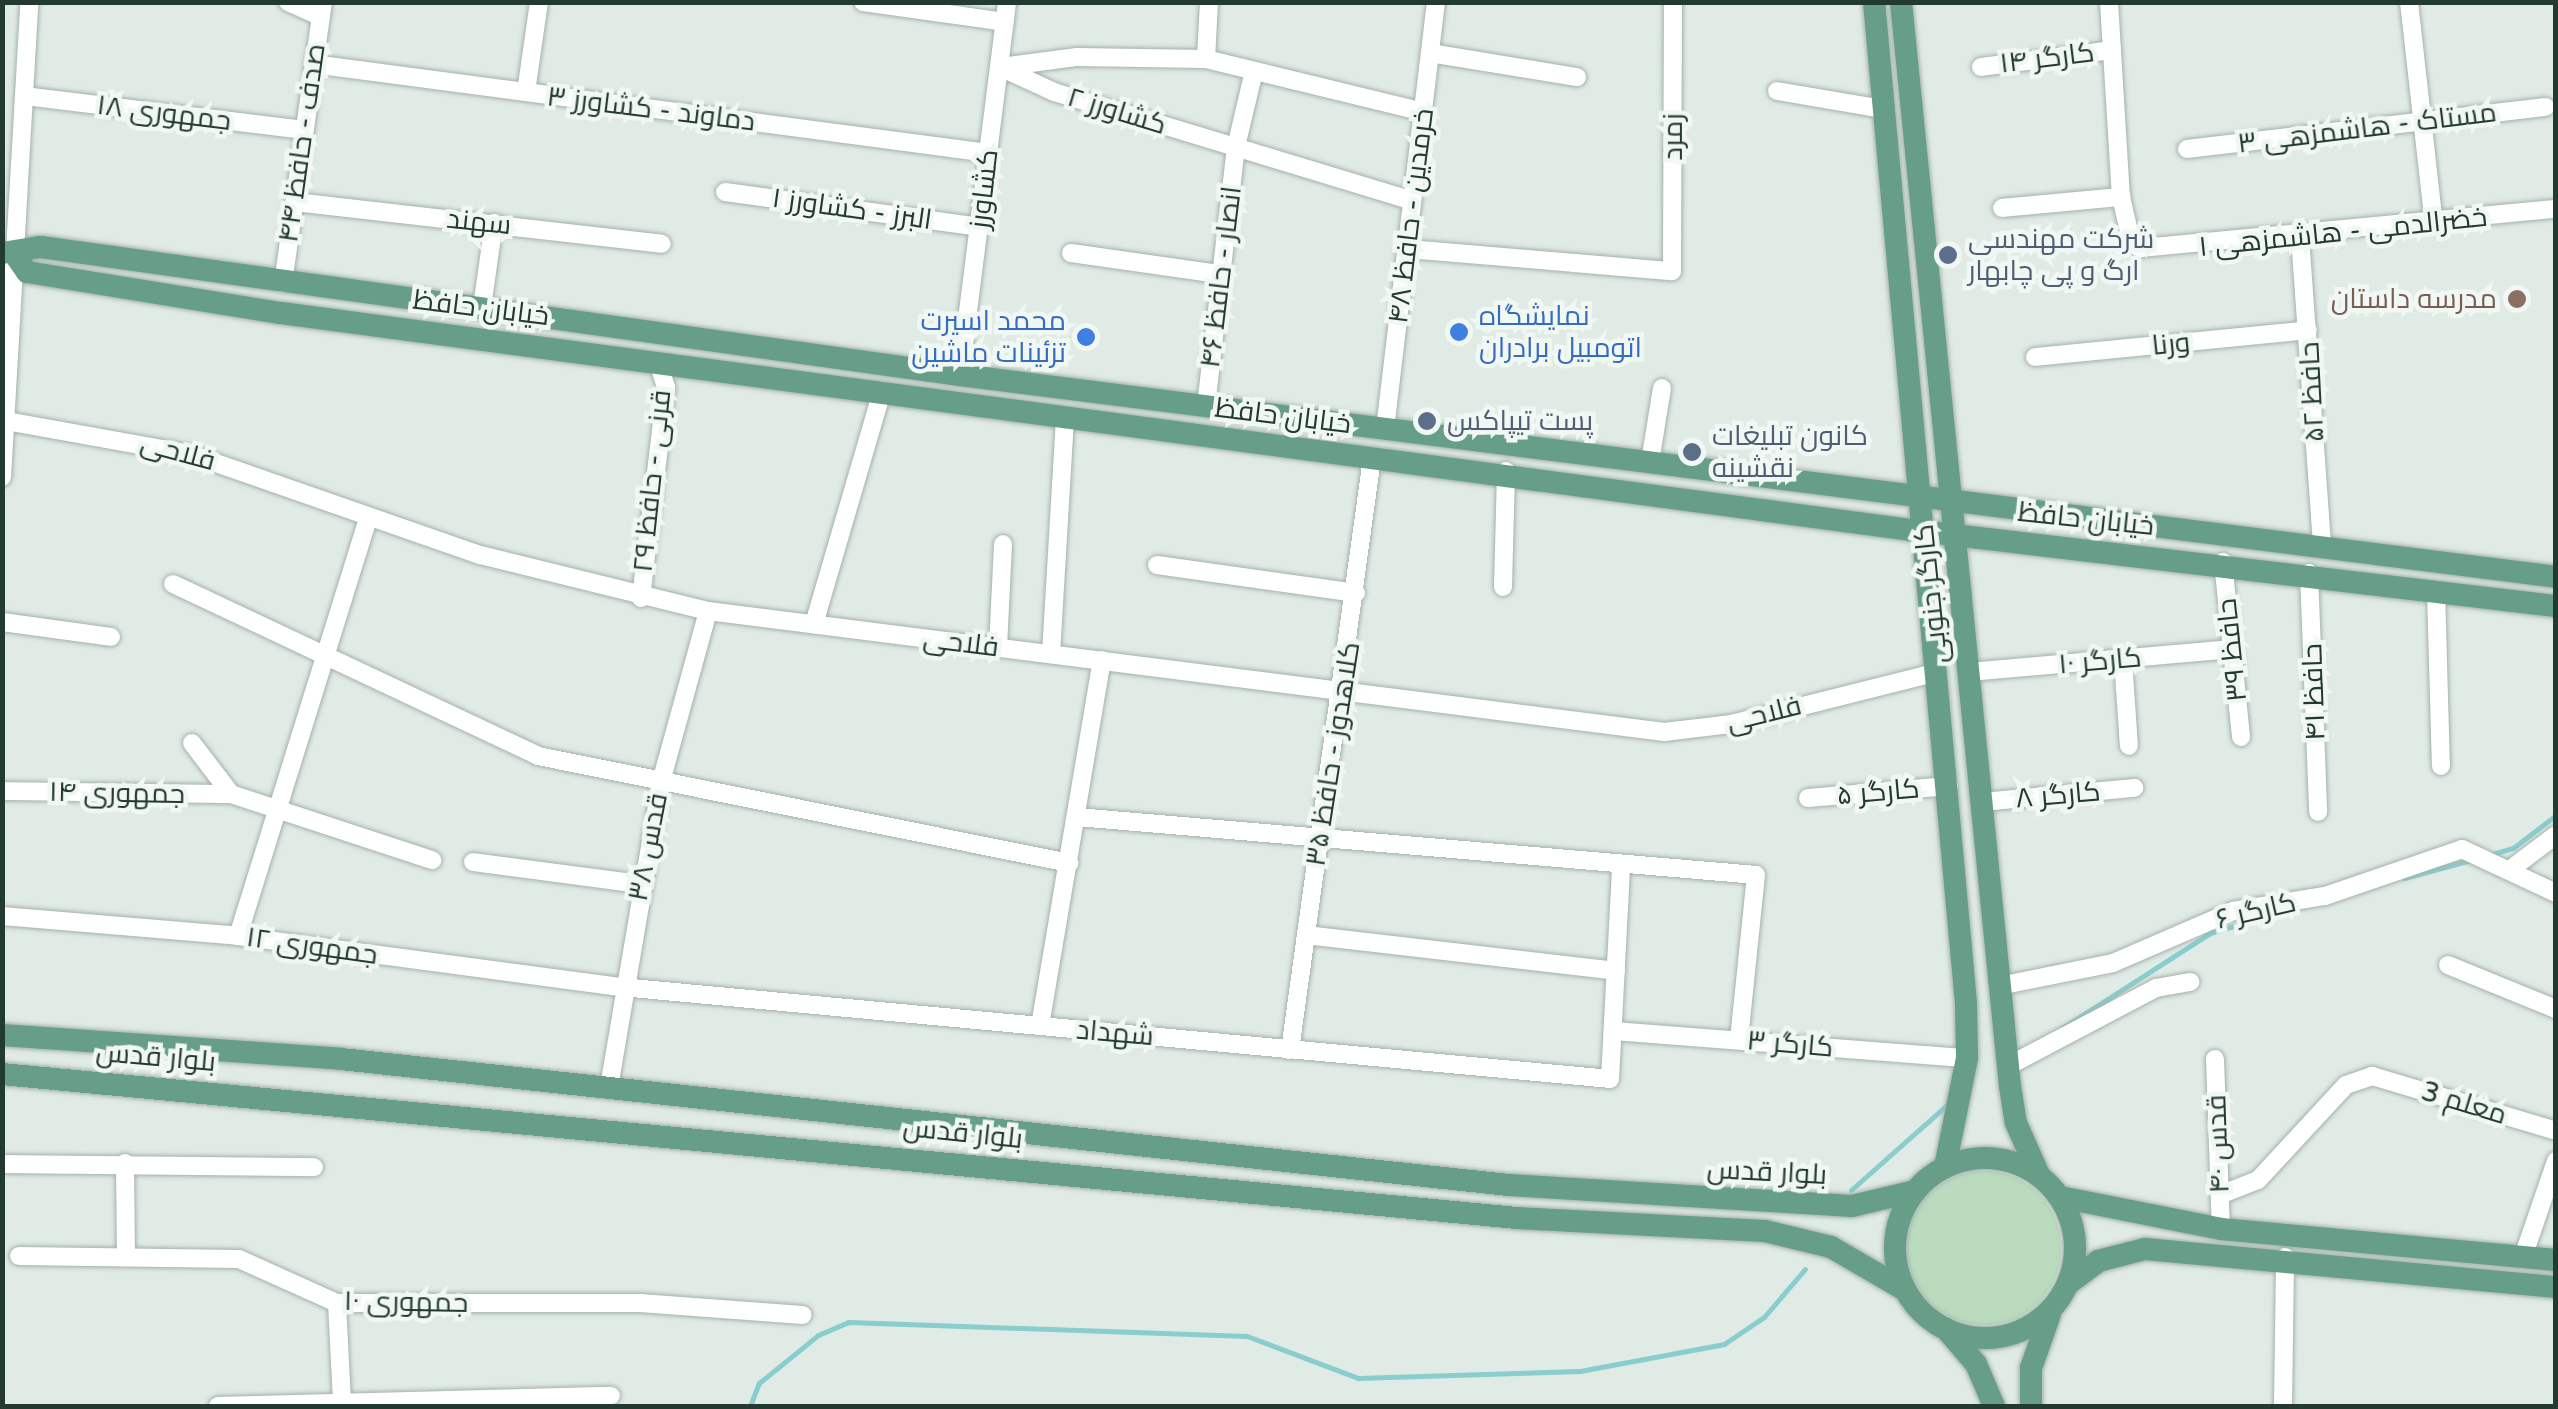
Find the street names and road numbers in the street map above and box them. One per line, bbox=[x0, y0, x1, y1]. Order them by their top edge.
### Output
street label: کارگر ۱۴ bbox=[1998, 36, 2096, 80]
street label: صدف - حافظ ۴۴ bbox=[271, 41, 333, 245]
street label: دماوند - کشاورز ۳ bbox=[545, 80, 757, 138]
street label: کشاورز ۲ bbox=[1063, 80, 1171, 142]
street label: جمهوری ۱۸ bbox=[95, 88, 233, 138]
street label: مستاک - هاشمزهی ۳ bbox=[2236, 95, 2498, 161]
street label: خرمدین - حافظ ۴۸ bbox=[1381, 107, 1441, 325]
street label: زمرد bbox=[1656, 113, 1690, 161]
street label: کشاورز bbox=[962, 147, 1006, 231]
street label: البرز - کشاورز ۱ bbox=[770, 181, 934, 237]
street label: انصار - حافظ ۴۶ bbox=[1193, 184, 1249, 370]
street label: خضرالدمی - هاشمزهی ۱ bbox=[2197, 200, 2489, 264]
street label: سهند bbox=[445, 202, 513, 242]
street label: خیابان حافظ bbox=[411, 283, 551, 333]
street label: ورنا bbox=[2150, 325, 2192, 363]
street label: حافظ ۵۲ bbox=[2293, 341, 2331, 443]
street label: قرنی - حافظ ۲۹ bbox=[626, 388, 678, 574]
street label: خیابان حافظ bbox=[1213, 391, 1353, 441]
street label: فلاحی bbox=[137, 426, 219, 478]
street label: خیابان حافظ bbox=[2016, 495, 2156, 543]
street label: کارگر جنوبی bbox=[1907, 523, 1955, 665]
street label: حافظ ۳۹ bbox=[2210, 597, 2254, 703]
street label: فلاحی bbox=[921, 622, 1001, 664]
street label: کلاهدوز - حافظ ۳۵ bbox=[1299, 639, 1367, 869]
street label: کارگر ۱۰ bbox=[2057, 641, 2143, 681]
street label: حافظ ۴۱ bbox=[2296, 643, 2332, 741]
street label: فلاحی bbox=[1723, 688, 1805, 740]
street label: کارگر ۵ bbox=[1835, 772, 1921, 812]
street label: جمهوری ۱۴ bbox=[49, 775, 185, 811]
street label: کارگر ۸ bbox=[2014, 775, 2102, 815]
street label: قدس ۳۸ bbox=[621, 790, 675, 904]
street label: کارگر ۶ bbox=[2213, 886, 2299, 936]
street label: جمهوری ۱۲ bbox=[244, 920, 380, 972]
street label: شهداد bbox=[1075, 1013, 1155, 1053]
street label: کارگر ۳ bbox=[1745, 1023, 1835, 1065]
street label: بلوار قدس bbox=[95, 1035, 217, 1079]
street label: معلم 3 bbox=[2417, 1074, 2511, 1132]
street label: قدس ۴۰ bbox=[2199, 1094, 2237, 1194]
street label: بلوار قدس bbox=[901, 1110, 1025, 1156]
street label: بلوار قدس bbox=[1706, 1152, 1828, 1192]
street label: جمهوری ۱۰ bbox=[343, 1284, 469, 1320]

